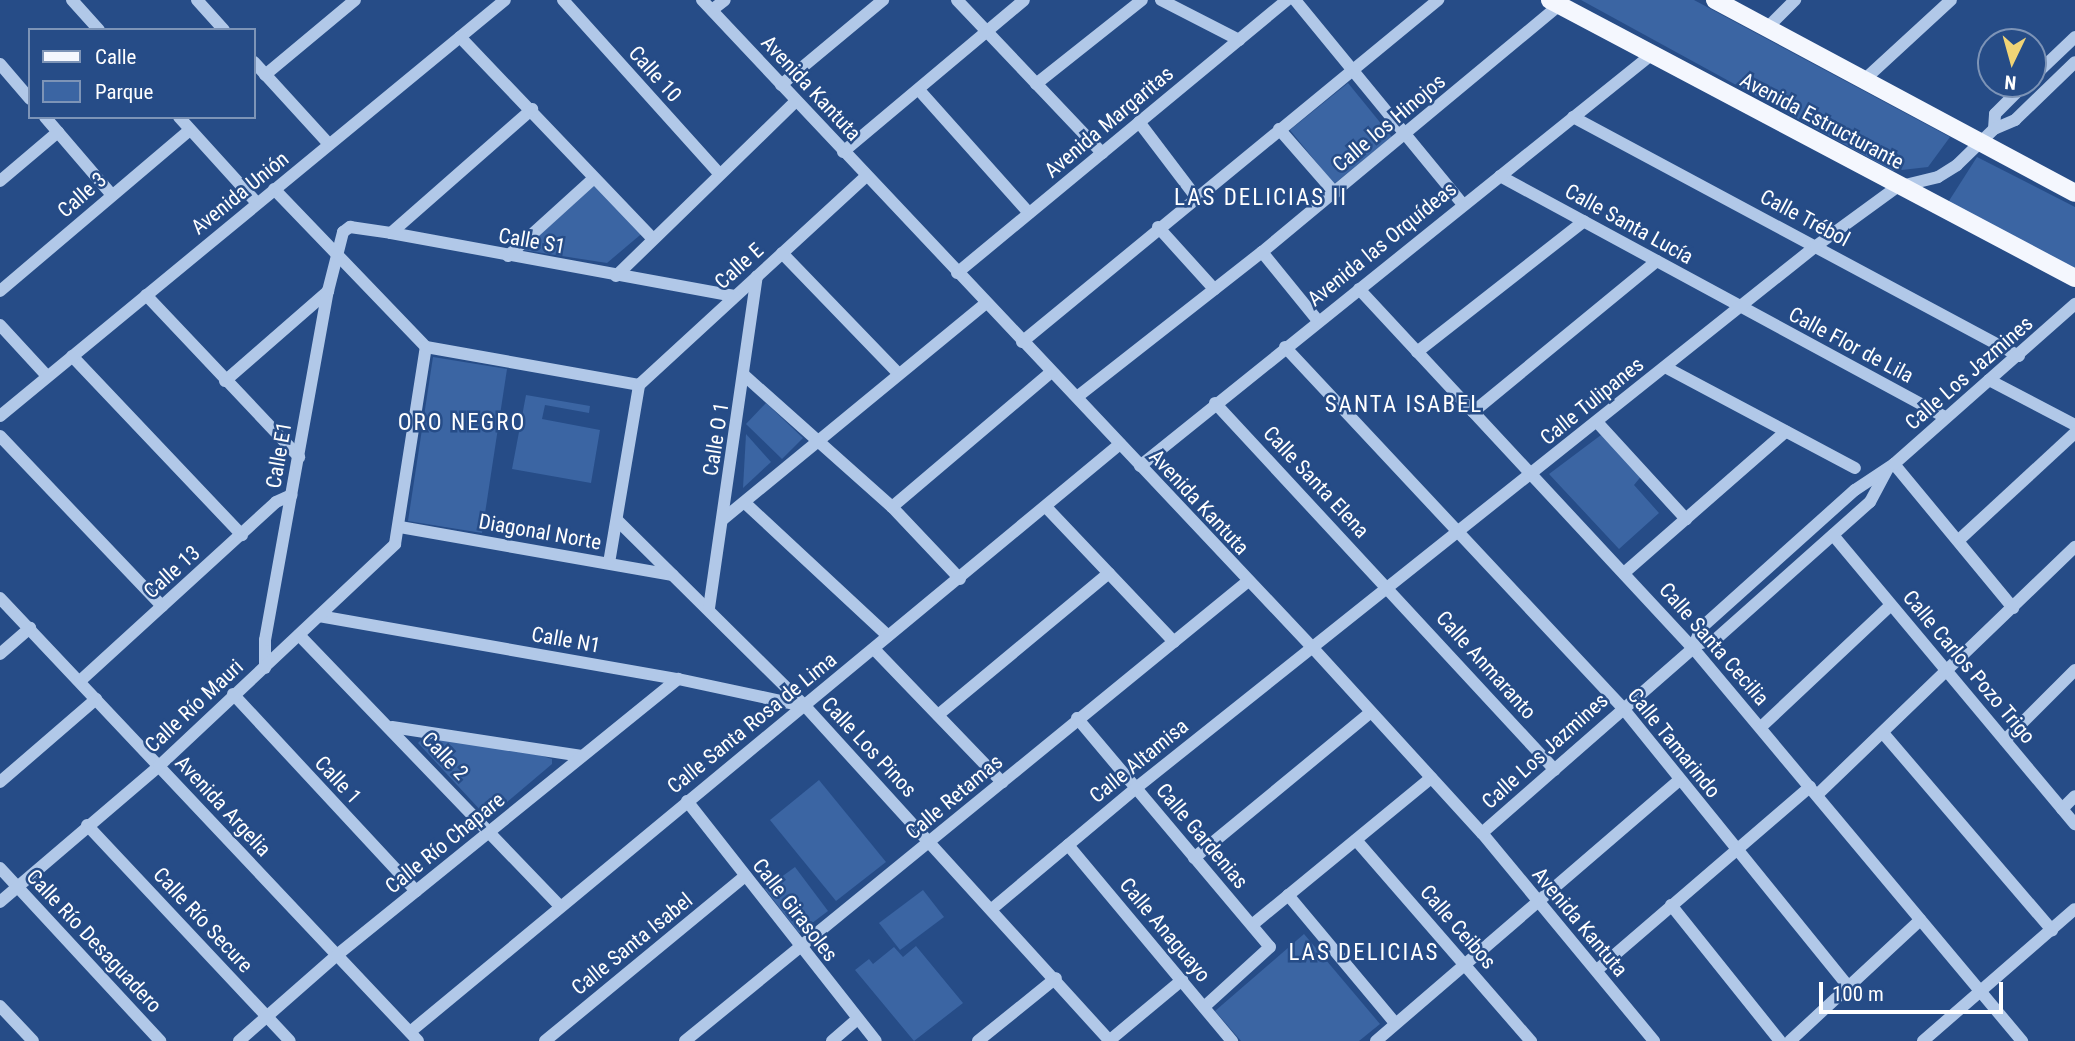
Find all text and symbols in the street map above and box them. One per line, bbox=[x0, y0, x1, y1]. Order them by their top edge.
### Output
legend bbox=[28, 28, 256, 119]
north arrow bbox=[1977, 28, 2047, 98]
street label: Avenida Kantuta bbox=[756, 30, 866, 146]
street label: Calle 10 bbox=[623, 41, 687, 107]
text: Calle bbox=[95, 45, 136, 69]
street label: Avenida Margaritas bbox=[1040, 61, 1178, 183]
street label: Avenida Estructurante bbox=[1736, 67, 1908, 175]
street label: Calle los Hinojos bbox=[1328, 69, 1450, 177]
text: N bbox=[2004, 70, 2017, 94]
text: Parque bbox=[95, 80, 153, 104]
street label: Avenida Unión bbox=[186, 146, 294, 240]
street label: Calle 3 bbox=[52, 167, 112, 223]
street label: Avenida las Orquídeas bbox=[1303, 176, 1461, 312]
street label: Calle Santa Lucía bbox=[1560, 178, 1698, 270]
district label: LAS DELICIAS II bbox=[1176, 184, 1346, 212]
street label: Calle Trébol bbox=[1756, 184, 1854, 252]
street label: Calle S1 bbox=[497, 223, 567, 259]
street label: Calle E bbox=[709, 238, 769, 294]
street label: Calle Flor de Lila bbox=[1784, 302, 1918, 388]
street label: Calle Los Jazmines bbox=[1900, 311, 2038, 435]
street label: Calle Tulipanes bbox=[1535, 352, 1649, 450]
district label: SANTA ISABEL bbox=[1326, 391, 1482, 419]
street label: Calle O 1 bbox=[698, 400, 734, 478]
district label: ORO NEGRO bbox=[399, 409, 525, 437]
street label: Calle E1 bbox=[261, 420, 297, 490]
street label: Calle Santa Elena bbox=[1258, 421, 1374, 543]
street label: Avenida Kantuta bbox=[1144, 444, 1254, 560]
street label: Diagonal Norte bbox=[477, 509, 603, 555]
street label: Calle 13 bbox=[139, 540, 205, 604]
street label: Calle Santa Cecilia bbox=[1654, 577, 1774, 711]
street label: Calle Carlos Pozo Trigo bbox=[1897, 585, 2041, 749]
street label: Calle Anmaranto bbox=[1431, 606, 1541, 724]
street label: Calle N1 bbox=[530, 622, 602, 658]
street label: Calle Santa Rosa de Lima bbox=[662, 647, 842, 799]
street label: Calle Río Mauri bbox=[140, 654, 248, 758]
street label: Calle Tamarindo bbox=[1622, 683, 1726, 803]
street label: Calle Los Jazmines bbox=[1477, 688, 1613, 814]
street label: Calle Los Pinos bbox=[816, 692, 922, 802]
street label: Calle Altamisa bbox=[1085, 714, 1193, 808]
street label: Calle 2 bbox=[416, 727, 474, 785]
street label: Calle Retamas bbox=[900, 749, 1008, 845]
street label: Avenida Argelia bbox=[170, 750, 276, 862]
street label: Calle 1 bbox=[309, 751, 367, 809]
street label: Calle Gardenias bbox=[1151, 778, 1253, 894]
street label: Calle Río Chapare bbox=[380, 787, 510, 899]
street label: Calle Girasoles bbox=[747, 853, 843, 967]
street label: Calle Río Secure bbox=[148, 862, 258, 978]
street label: Avenida Kantuta bbox=[1527, 862, 1633, 982]
street label: Calle Río Desaguadero bbox=[21, 864, 167, 1018]
street label: Calle Anaguayo bbox=[1114, 873, 1216, 987]
street label: Calle Ceibos bbox=[1415, 880, 1501, 974]
street label: Calle Santa Isabel bbox=[566, 888, 698, 1000]
district label: LAS DELICIAS bbox=[1290, 939, 1438, 967]
scale bar bbox=[1823, 968, 2007, 1012]
text: 100 m bbox=[1832, 982, 1884, 1006]

